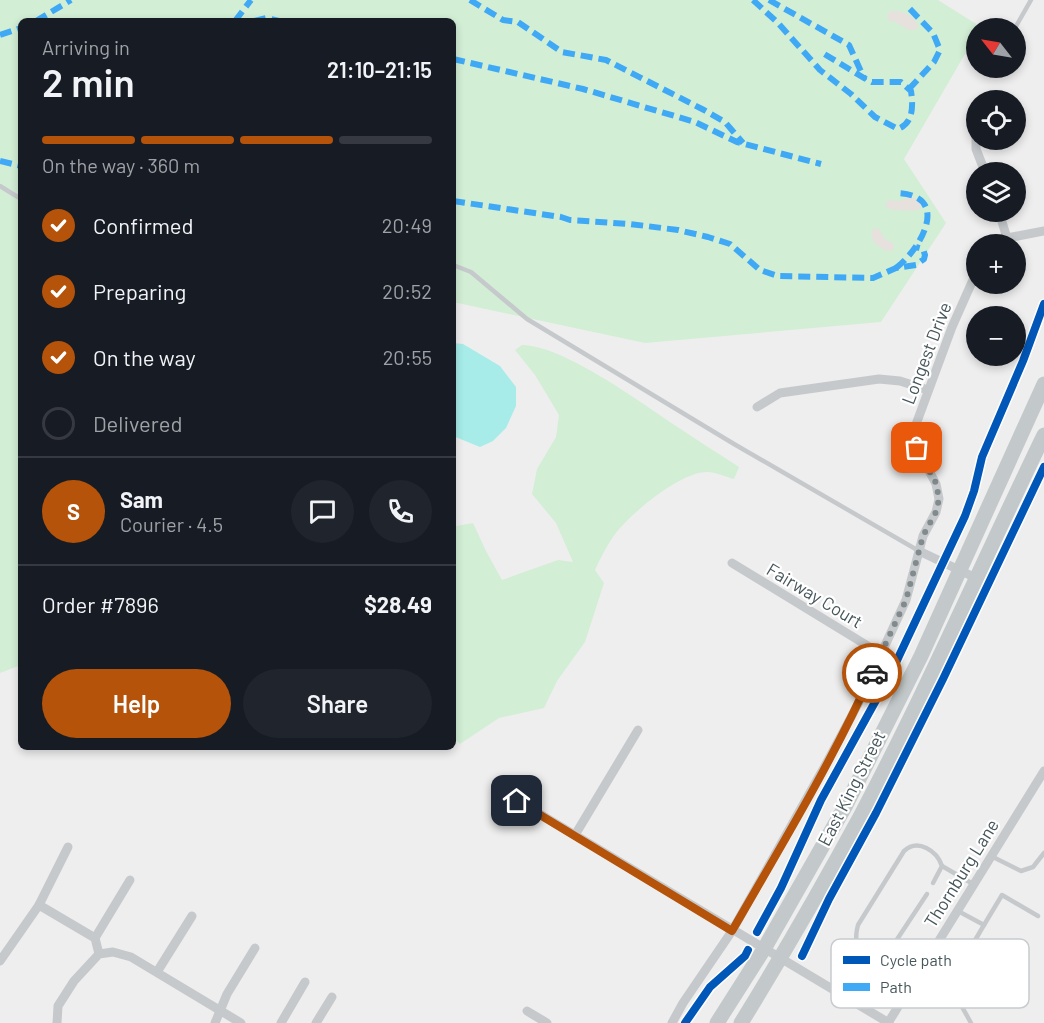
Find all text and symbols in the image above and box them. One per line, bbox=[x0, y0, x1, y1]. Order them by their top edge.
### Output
north arrow bbox=[966, 18, 1026, 78]
map controls bbox=[966, 18, 1026, 366]
text: Arriving in bbox=[42, 35, 130, 59]
text: 21:10–21:15 bbox=[327, 56, 432, 82]
text: 2 min bbox=[42, 58, 135, 105]
button: locate bbox=[966, 90, 1026, 150]
text: On the way · 360 m bbox=[42, 153, 200, 177]
button: layers bbox=[966, 162, 1026, 222]
icon: check bbox=[42, 209, 75, 242]
text: Confirmed bbox=[93, 212, 193, 238]
text: 20:49 bbox=[382, 213, 432, 237]
button: + bbox=[966, 234, 1026, 294]
icon: check bbox=[42, 275, 75, 308]
text: Preparing bbox=[93, 278, 186, 304]
text: 20:52 bbox=[382, 279, 432, 303]
street label: Longest Drive bbox=[896, 299, 956, 407]
button: − bbox=[966, 306, 1026, 366]
icon: check bbox=[42, 341, 75, 374]
text: On the way bbox=[93, 344, 196, 370]
text: 20:55 bbox=[383, 345, 432, 369]
text: Delivered bbox=[93, 410, 182, 436]
pin bbox=[891, 422, 942, 473]
icon: bag bbox=[900, 431, 933, 464]
button: chat bbox=[291, 480, 354, 543]
button: phone bbox=[369, 480, 432, 543]
text: Sam bbox=[120, 486, 163, 512]
text: S bbox=[67, 498, 80, 524]
text: Courier · 4.5 bbox=[120, 512, 223, 536]
street label: Fairway Court bbox=[763, 558, 867, 632]
text: Order #7896 bbox=[42, 591, 159, 617]
text: $28.49 bbox=[364, 591, 432, 617]
courier bbox=[842, 643, 902, 703]
icon: car bbox=[856, 657, 889, 690]
button: Help bbox=[42, 669, 231, 738]
button: Share bbox=[243, 669, 432, 738]
street label: East King Street bbox=[812, 727, 890, 849]
pin bbox=[491, 775, 542, 826]
icon: home bbox=[500, 784, 533, 817]
street label: Thornburg Lane bbox=[919, 815, 1003, 931]
legend bbox=[831, 939, 1029, 1008]
text: Cycle path bbox=[880, 950, 952, 969]
text: Path bbox=[880, 977, 912, 996]

